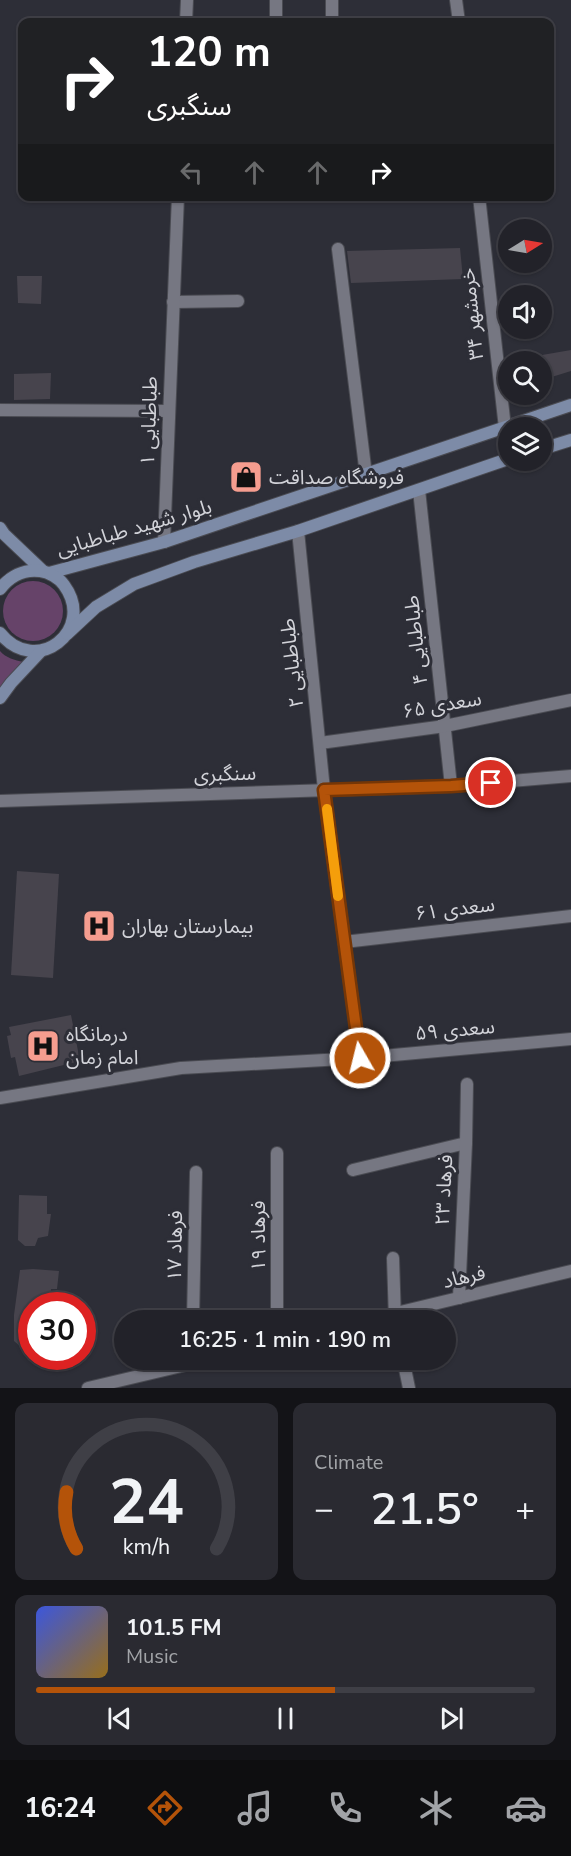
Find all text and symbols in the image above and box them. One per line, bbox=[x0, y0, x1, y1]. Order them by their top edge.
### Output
text: 120 m bbox=[147, 24, 271, 81]
icon: right bbox=[48, 42, 126, 120]
text: سنگبری bbox=[147, 88, 232, 125]
icon: left bbox=[175, 156, 208, 189]
icon: ahead bbox=[238, 156, 271, 189]
icon: ahead bbox=[301, 156, 334, 189]
icon: right bbox=[364, 156, 397, 189]
north arrow bbox=[498, 219, 552, 273]
map controls bbox=[498, 219, 552, 471]
street label: خرمشهر ۳۴ bbox=[454, 267, 490, 361]
button: sound bbox=[498, 285, 552, 339]
button: search bbox=[498, 351, 552, 405]
street label: طباطبایی ۱ bbox=[134, 376, 164, 466]
button: layers bbox=[498, 417, 552, 471]
shop icon: فروشگاه صداقت bbox=[228, 459, 264, 495]
place label: فروشگاه صداقت bbox=[269, 464, 404, 491]
street label: بلوار شهید طباطبایی bbox=[53, 493, 215, 563]
street label: طباطبایی ۴ bbox=[398, 594, 434, 686]
street label: طباطبایی ۲ bbox=[274, 617, 310, 709]
street label: سعدی ۶۵ bbox=[400, 685, 484, 725]
pin bbox=[465, 757, 516, 808]
street label: سنگبری bbox=[193, 759, 257, 789]
icon: arrive bbox=[474, 766, 507, 799]
street label: سعدی ۶۱ bbox=[414, 891, 496, 927]
hospital icon: بیمارستان بهاران bbox=[81, 908, 117, 944]
place label: بیمارستان بهاران bbox=[122, 913, 253, 940]
street label: سعدی ۵۹ bbox=[414, 1013, 496, 1047]
place label: درمانگاه امام زمان bbox=[66, 1021, 138, 1072]
position arrow bbox=[328, 1026, 392, 1090]
hospital icon: درمانگاه امام زمان bbox=[25, 1028, 61, 1064]
street label: فرهاد ۲۳ bbox=[429, 1154, 459, 1226]
street label: فرهاد ۱۹ bbox=[245, 1200, 272, 1271]
street label: فرهاد ۱۷ bbox=[161, 1210, 189, 1282]
street label: فرهاد bbox=[440, 1259, 488, 1295]
speed limit sign: 30 bbox=[18, 1292, 96, 1370]
text: 16:25 · 1 min · 190 m bbox=[179, 1325, 391, 1355]
text: Climate bbox=[314, 1449, 383, 1476]
text: 24 bbox=[109, 1460, 184, 1545]
text: 21.5° bbox=[370, 1479, 479, 1540]
text: − bbox=[314, 1487, 334, 1532]
text: + bbox=[515, 1487, 535, 1532]
text: km/h bbox=[123, 1532, 170, 1562]
text: 101.5 FM bbox=[126, 1613, 222, 1643]
text: Music bbox=[126, 1643, 178, 1670]
icon: previous bbox=[103, 1702, 136, 1735]
icon: pause bbox=[269, 1702, 302, 1735]
icon: next bbox=[435, 1702, 468, 1735]
icon: directions bbox=[144, 1787, 186, 1829]
icon: music bbox=[234, 1787, 276, 1829]
icon: phone bbox=[324, 1787, 366, 1829]
icon: climate bbox=[415, 1787, 457, 1829]
icon: car bbox=[505, 1787, 547, 1829]
text: 16:24 bbox=[24, 1790, 96, 1827]

